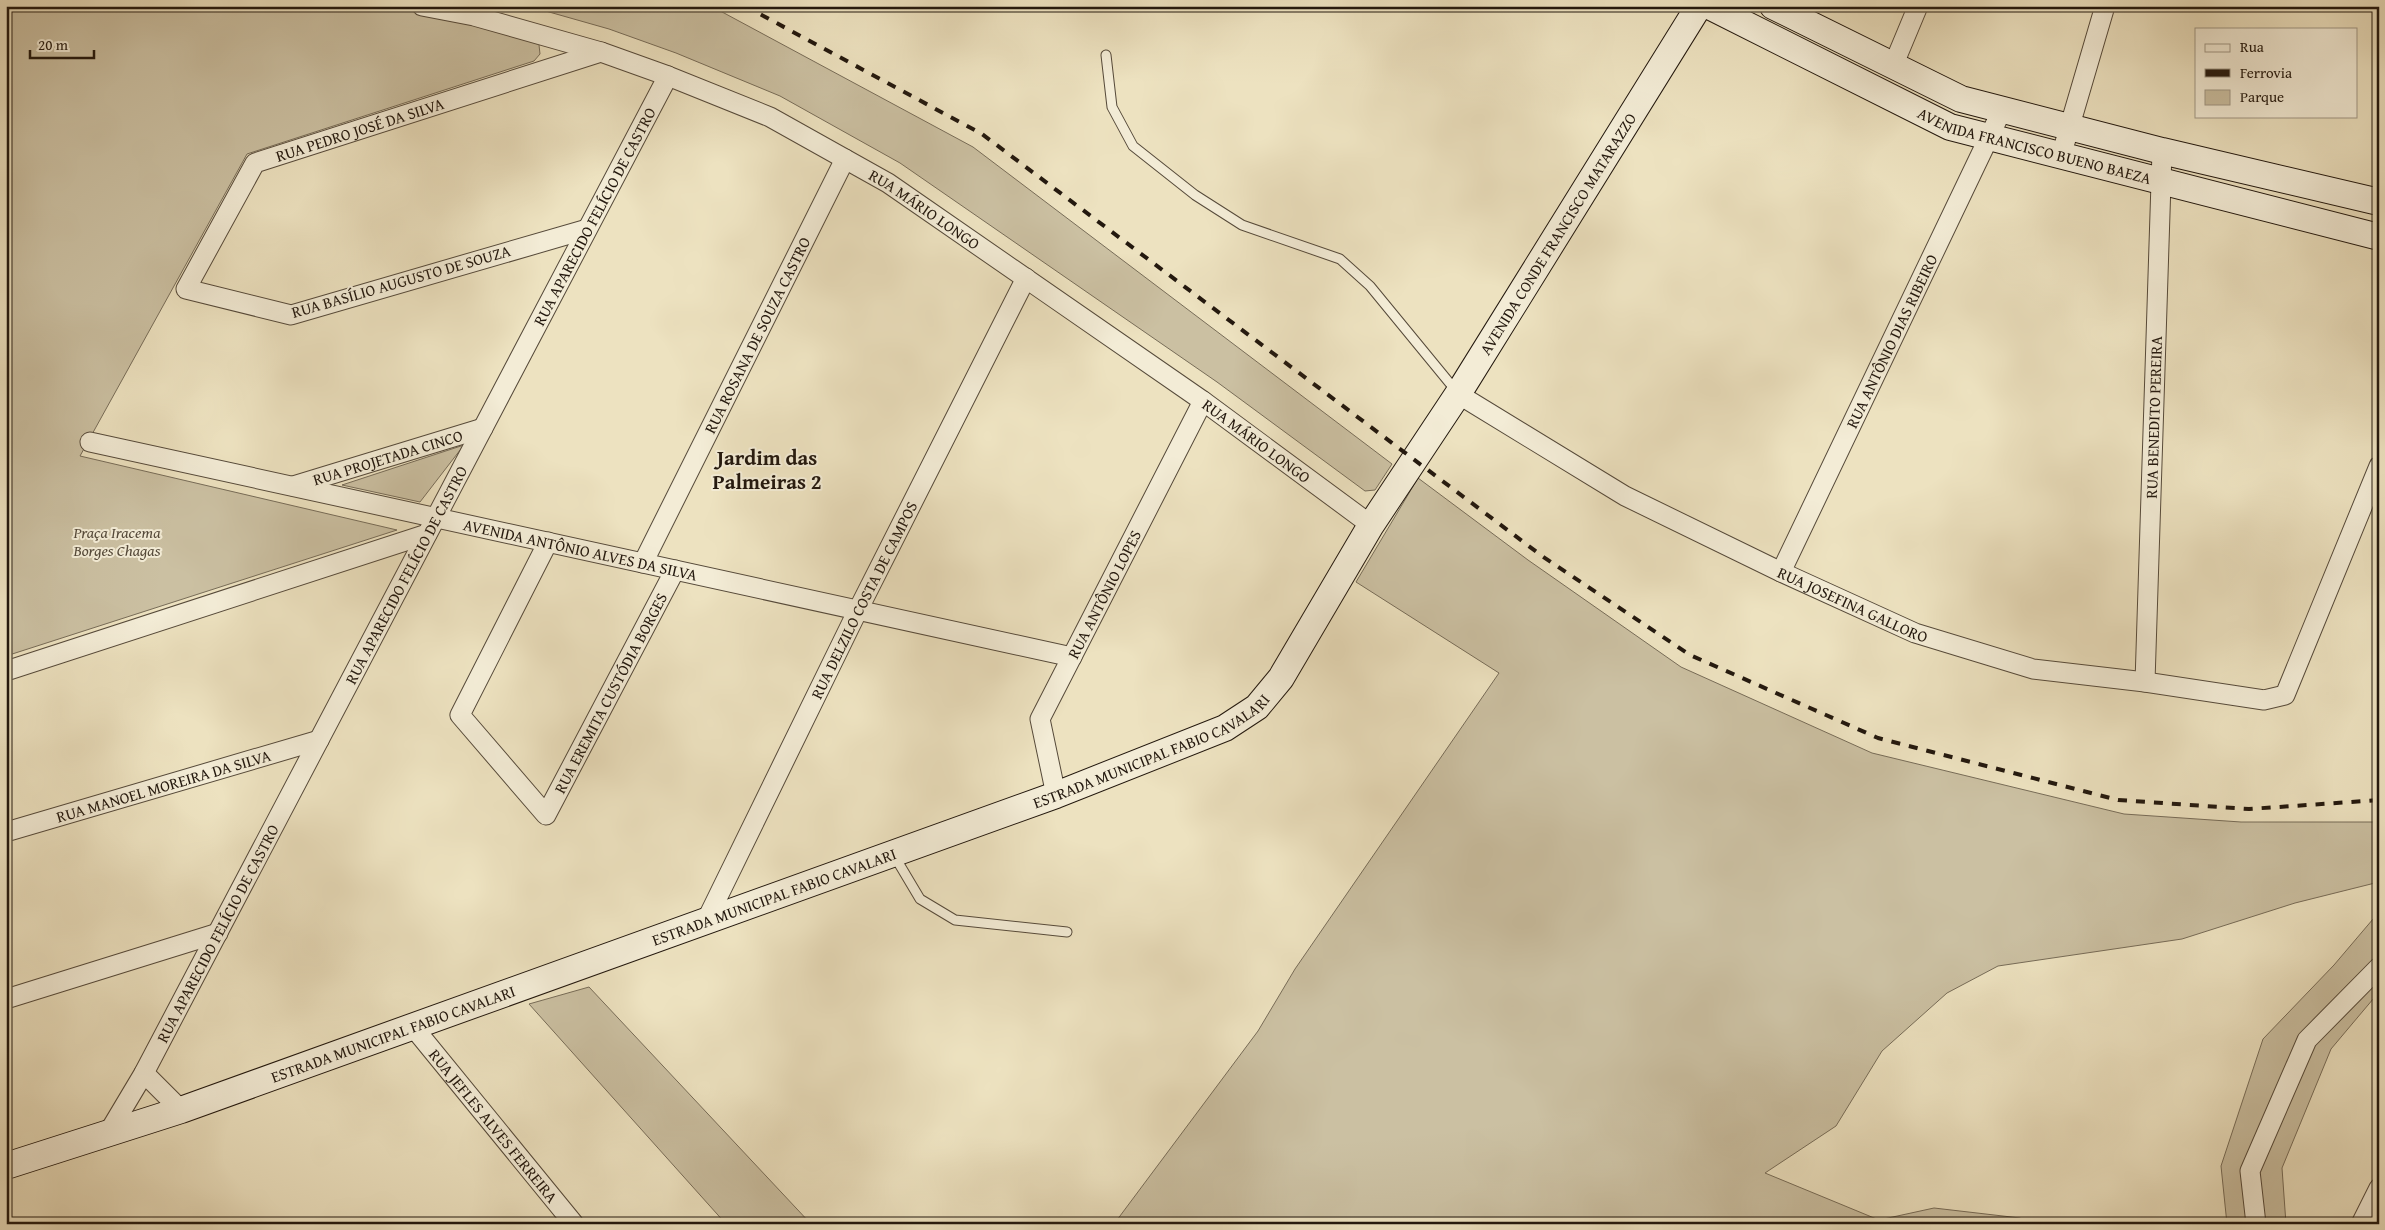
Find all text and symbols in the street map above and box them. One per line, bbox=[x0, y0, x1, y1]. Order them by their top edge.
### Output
scale bar bbox=[30, 28, 94, 60]
legend bbox=[2195, 28, 2358, 118]
text: 20 m bbox=[38, 34, 69, 55]
text: Rua bbox=[2240, 36, 2264, 57]
text: Ferrovia bbox=[2240, 62, 2292, 83]
text: Parque bbox=[2240, 86, 2284, 107]
street label: RUA PEDRO JOSÉ DA SILVA bbox=[272, 91, 447, 168]
street label: AVENIDA FRANCISCO BUENO BAEZA bbox=[1914, 101, 2154, 190]
street label: RUA APARECIDO FELÍCIO DE CASTRO bbox=[527, 103, 662, 330]
street label: AVENIDA CONDE FRANCISCO MATARAZZO bbox=[1473, 108, 1642, 359]
street label: RUA MÁRIO LONGO bbox=[865, 163, 985, 255]
street label: RUA ROSANA DE SOUZA CASTRO bbox=[698, 232, 816, 437]
street label: RUA BASÍLIO AUGUSTO DE SOUZA bbox=[289, 238, 514, 324]
street label: RUA ANTÔNIO DIAS RIBEIRO bbox=[1840, 250, 1944, 432]
street label: RUA BENEDITO PEREIRA bbox=[2139, 335, 2168, 499]
street label: RUA MÁRIO LONGO bbox=[1197, 392, 1316, 489]
street label: RUA PROJETADA CINCO bbox=[310, 423, 466, 491]
district label: Jardim das Palmeiras 2 bbox=[712, 442, 822, 497]
street label: RUA APARECIDO FELÍCIO DE CASTRO bbox=[339, 461, 473, 688]
street label: RUA DELZILO COSTA DE CAMPOS bbox=[804, 497, 923, 703]
street label: AVENIDA ANTÔNIO ALVES DA SILVA bbox=[461, 512, 700, 587]
park label: Praça Iracema Borges Chagas bbox=[72, 520, 161, 562]
street label: RUA ANTÔNIO LOPES bbox=[1061, 525, 1147, 663]
street label: RUA JOSEFINA GALLORO bbox=[1774, 560, 1931, 648]
street label: RUA EREMITA CUSTÓDIA BORGES bbox=[548, 588, 673, 798]
street label: ESTRADA MUNICIPAL FABIO CAVALARI bbox=[1030, 688, 1275, 814]
street label: RUA MANOEL MOREIRA DA SILVA bbox=[53, 743, 274, 829]
street label: RUA APARECIDO FELÍCIO DE CASTRO bbox=[150, 820, 285, 1047]
street label: ESTRADA MUNICIPAL FABIO CAVALARI bbox=[648, 841, 900, 952]
street label: ESTRADA MUNICIPAL FABIO CAVALARI bbox=[267, 979, 519, 1089]
street label: RUA JEFLES ALVES FERREIRA bbox=[423, 1043, 564, 1208]

